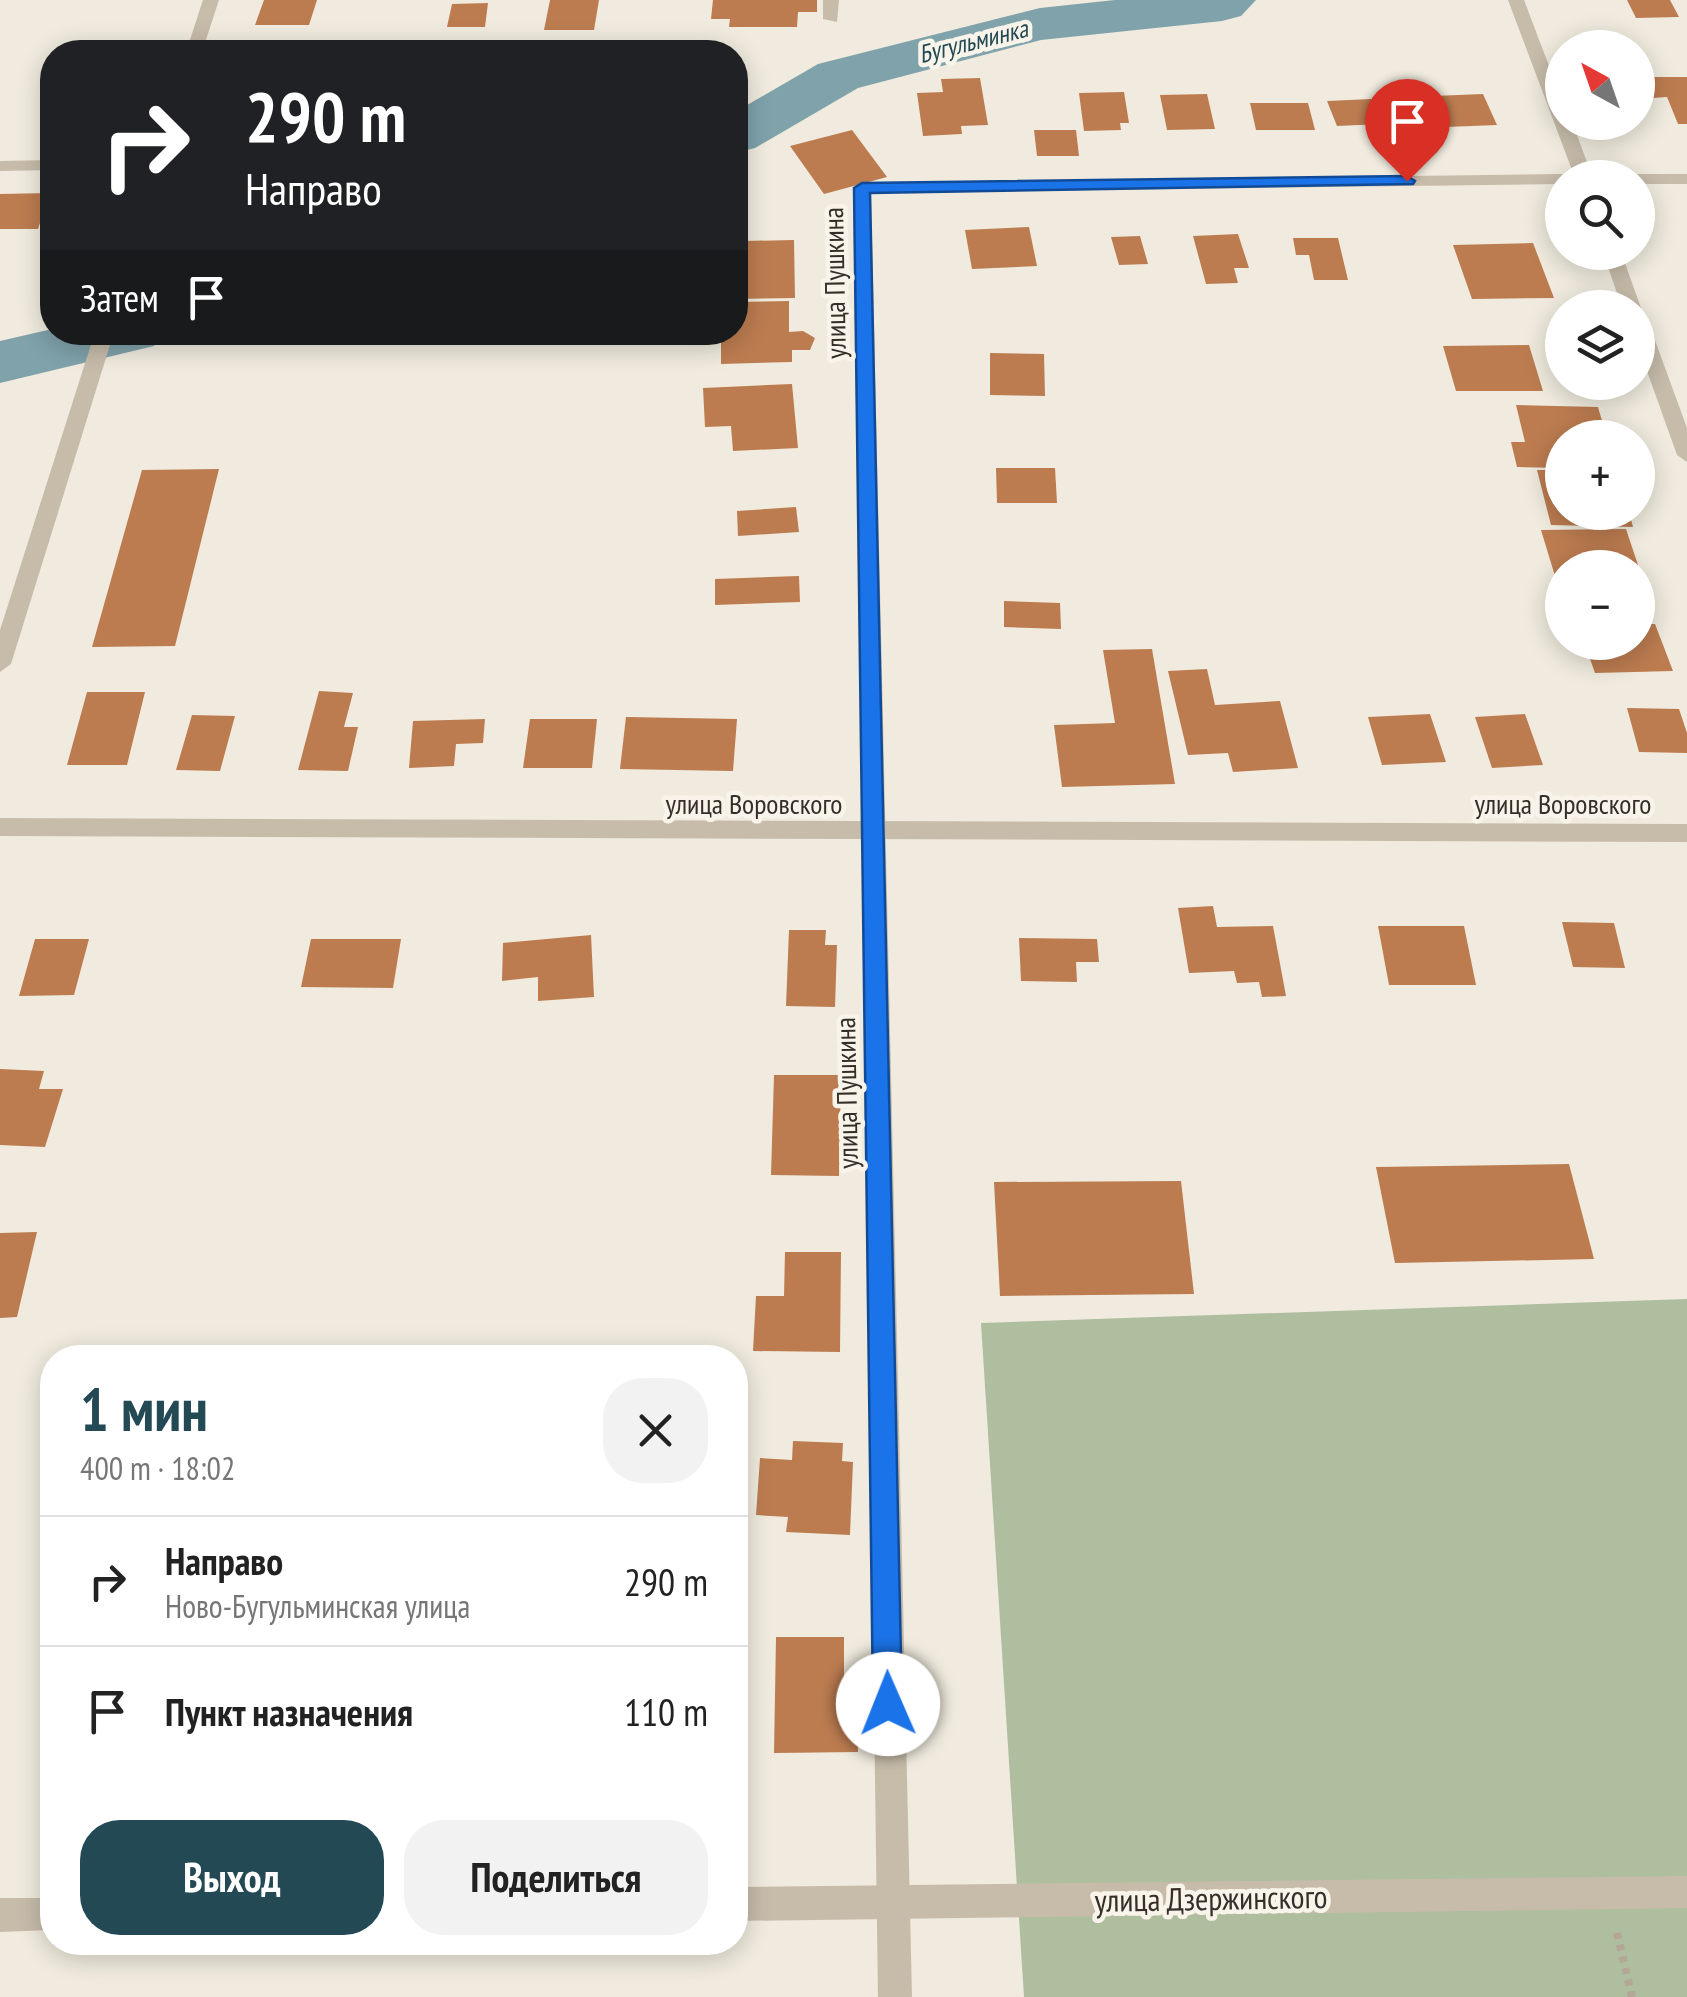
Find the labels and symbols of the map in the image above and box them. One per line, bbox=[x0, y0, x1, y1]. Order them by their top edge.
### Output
water label: Бугульминка bbox=[915, 12, 1033, 70]
north arrow bbox=[1545, 30, 1655, 140]
pin bbox=[1365, 79, 1450, 182]
street label: улица Пушкина bbox=[814, 207, 854, 359]
street label: улица Воровского bbox=[666, 785, 842, 822]
street label: улица Воровского bbox=[1475, 785, 1651, 822]
street label: улица Пушкина bbox=[826, 1017, 866, 1169]
position arrow bbox=[836, 1652, 940, 1756]
street label: улица Дзержинского bbox=[1094, 1875, 1328, 1921]

